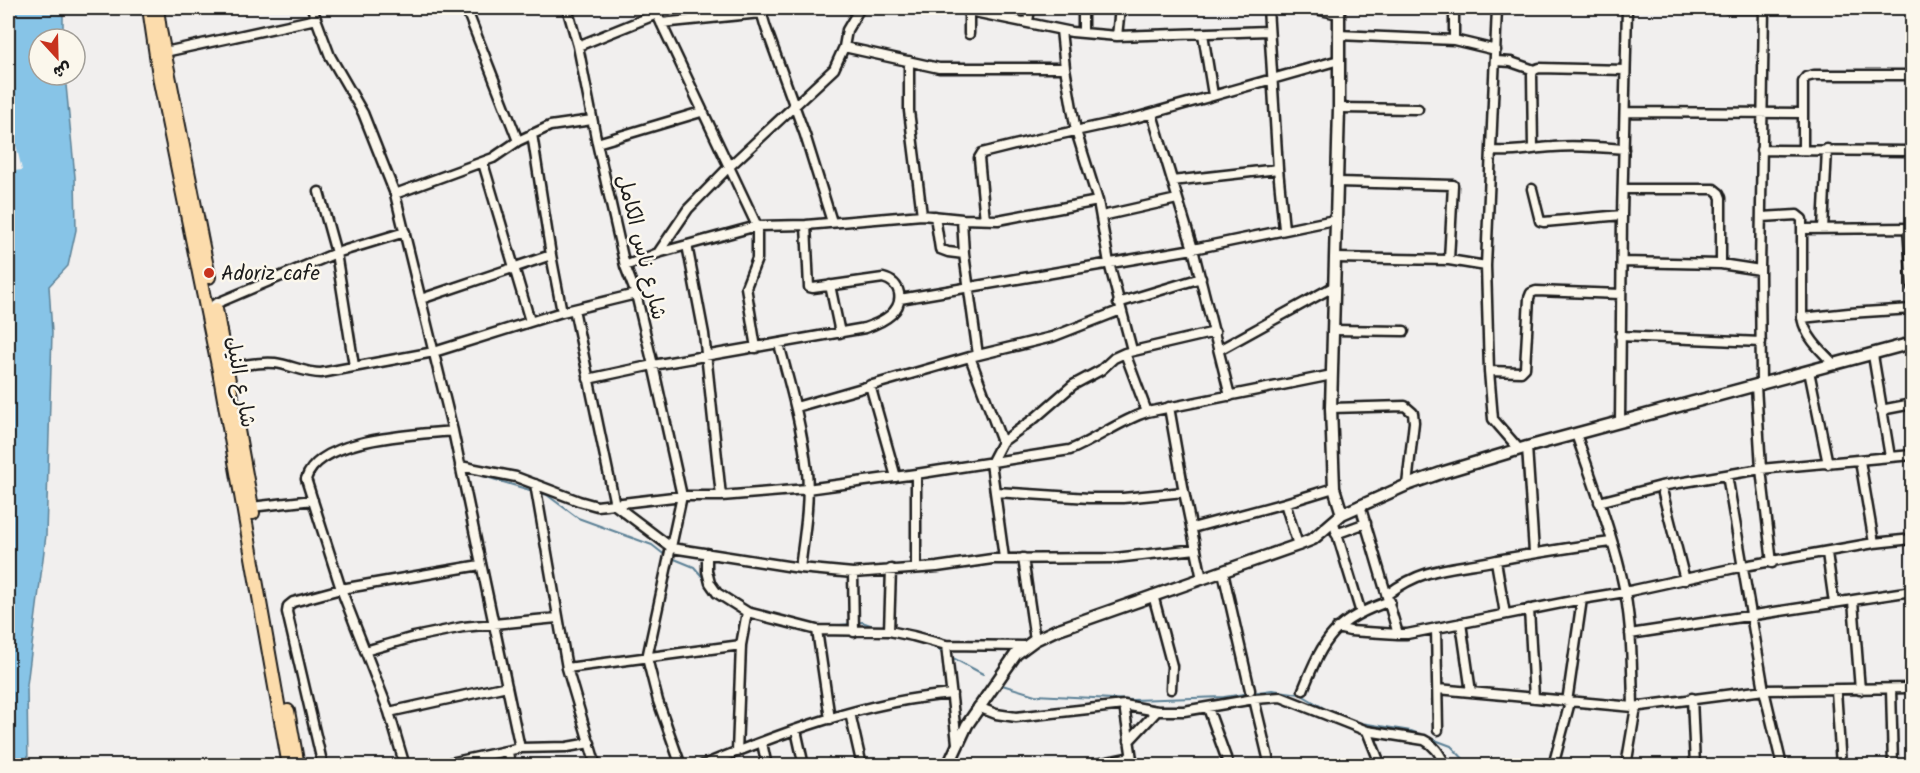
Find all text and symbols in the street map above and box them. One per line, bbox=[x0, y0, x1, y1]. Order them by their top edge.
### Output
north arrow bbox=[27, 27, 87, 87]
text: ش bbox=[49, 55, 75, 84]
street label: شارع ناس الكامل bbox=[606, 171, 675, 324]
place label: Adoriz cafe bbox=[221, 258, 320, 291]
marker: Adoriz cafe bbox=[202, 266, 216, 280]
street label: شارع النيل bbox=[215, 334, 264, 431]

